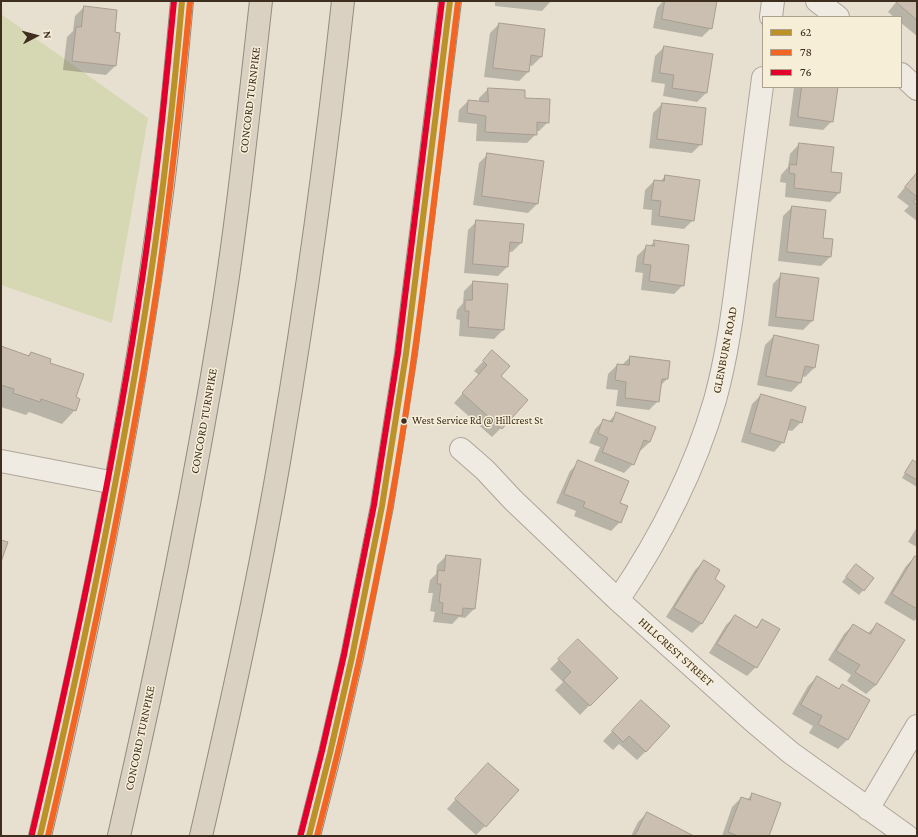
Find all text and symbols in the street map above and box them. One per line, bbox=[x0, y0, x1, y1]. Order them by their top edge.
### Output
north arrow bbox=[16, 16, 56, 56]
legend bbox=[762, 16, 902, 88]
text: 62 bbox=[800, 25, 812, 39]
text: N bbox=[42, 30, 54, 39]
text: 78 bbox=[800, 45, 812, 59]
street label: CONCORD TURNPIKE bbox=[236, 46, 264, 154]
text: 76 bbox=[800, 65, 812, 79]
street label: GLENBURN ROAD bbox=[709, 305, 741, 395]
street label: CONCORD TURNPIKE bbox=[188, 367, 220, 475]
place label: West Service Rd @ Hillcrest St bbox=[412, 414, 543, 428]
marker: West Service Rd @ Hillcrest St bbox=[399, 416, 409, 426]
street label: HILLCREST STREET bbox=[635, 614, 717, 690]
street label: CONCORD TURNPIKE bbox=[122, 684, 158, 792]

